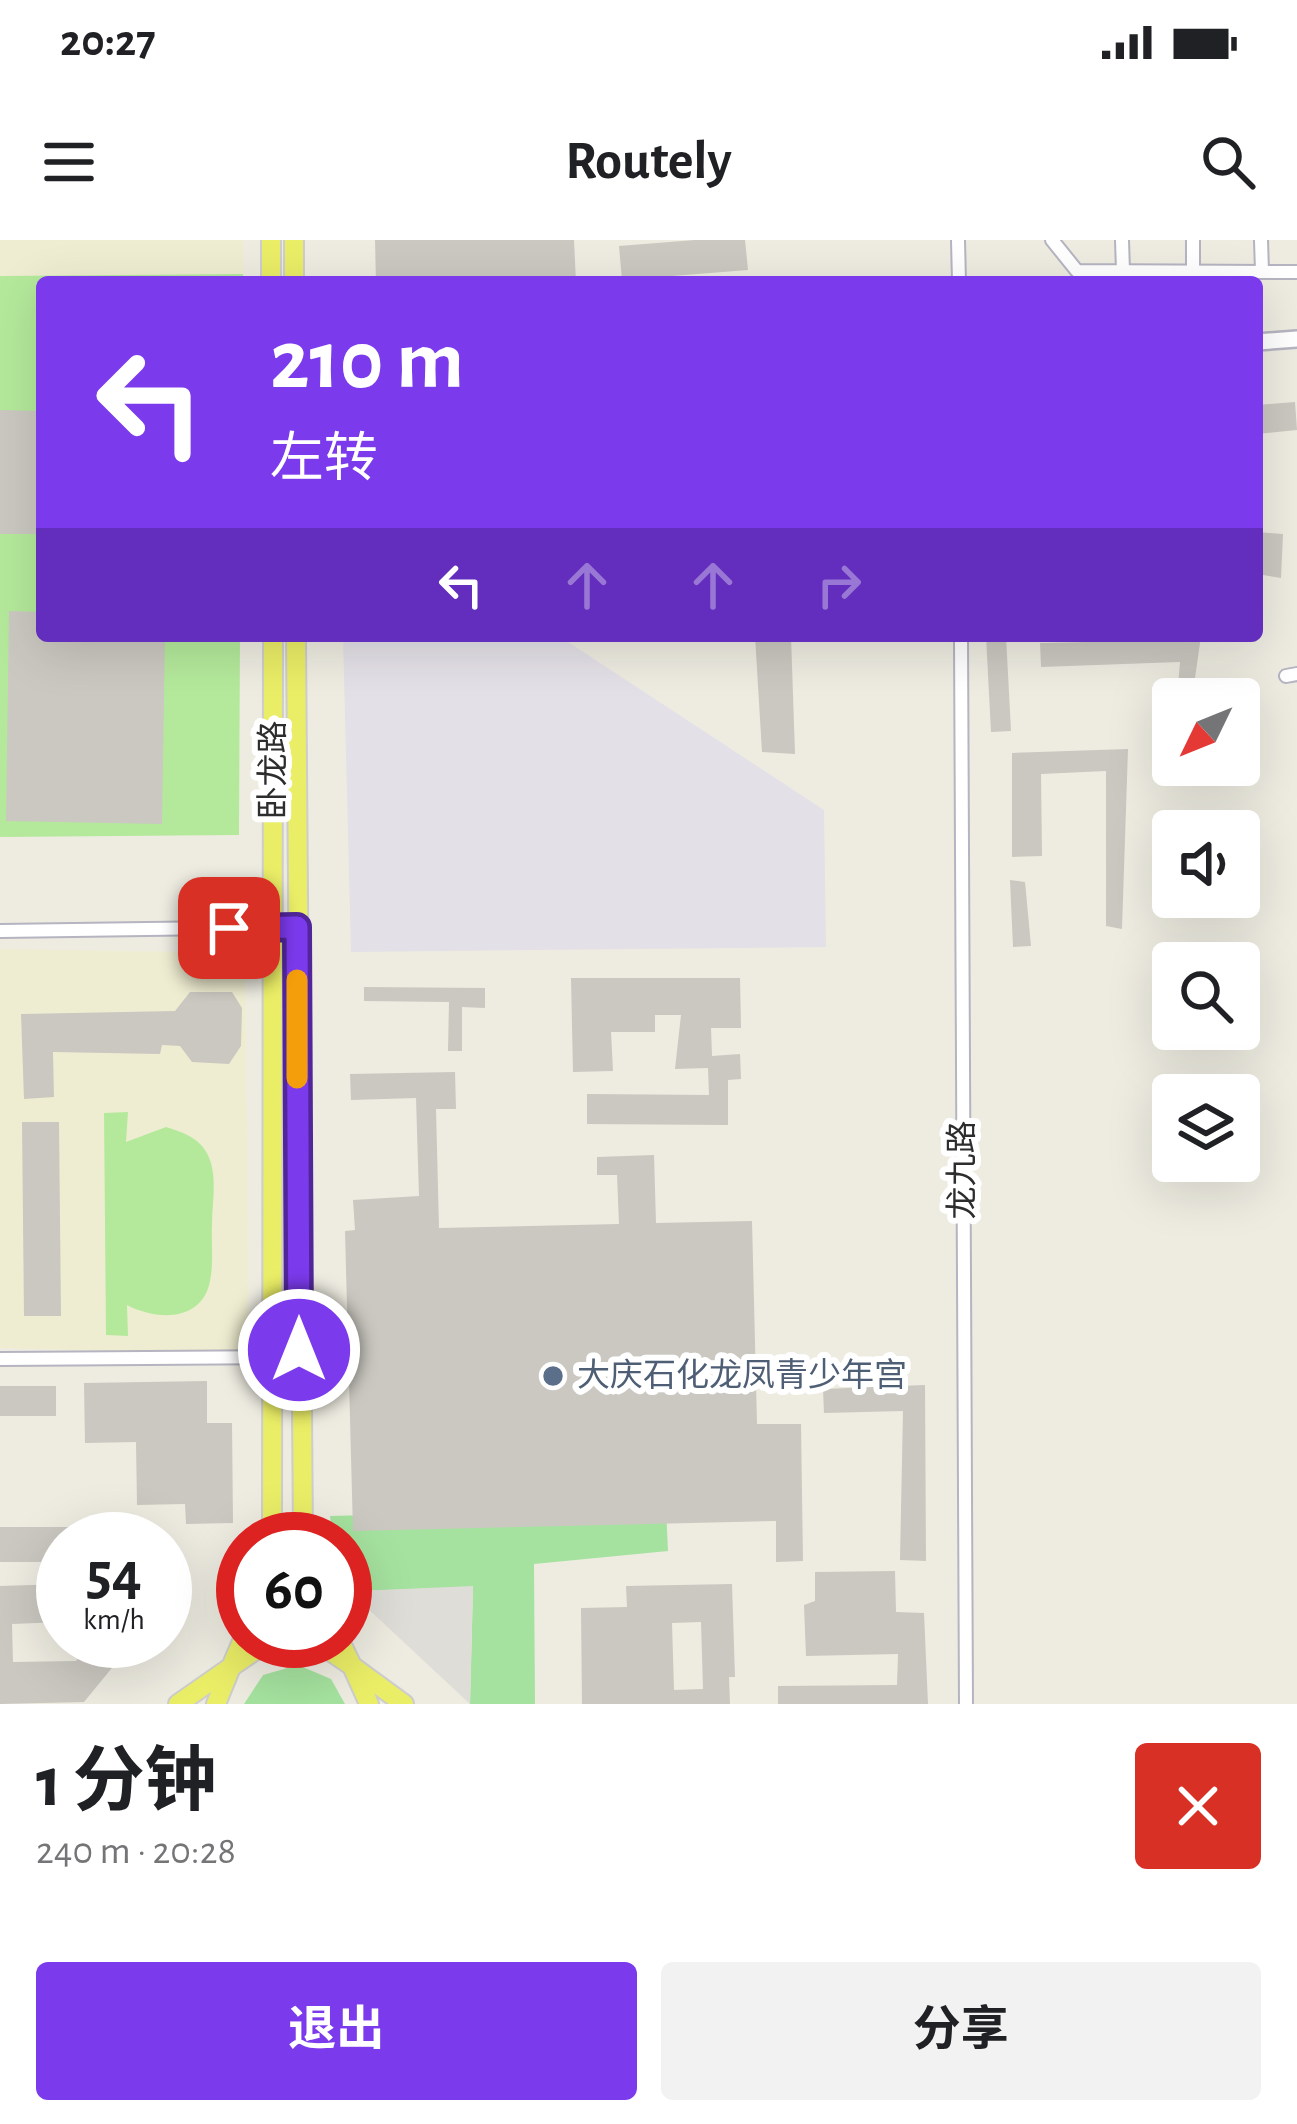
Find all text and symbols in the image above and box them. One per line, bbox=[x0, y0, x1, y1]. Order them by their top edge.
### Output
text: 20:27 bbox=[60, 19, 156, 64]
icon: menu bbox=[36, 129, 102, 195]
icon: search bbox=[1195, 129, 1261, 195]
text: Routely bbox=[565, 135, 732, 189]
text: 210 m bbox=[270, 320, 464, 404]
icon: left bbox=[72, 324, 228, 480]
text: 左转 bbox=[270, 433, 378, 487]
icon: left bbox=[428, 552, 494, 618]
icon: ahead bbox=[554, 552, 620, 618]
icon: ahead bbox=[680, 552, 746, 618]
icon: right bbox=[806, 552, 872, 618]
north arrow bbox=[1152, 678, 1260, 786]
map controls bbox=[1152, 678, 1260, 1182]
street label: 卧龙路 bbox=[256, 721, 291, 820]
button: sound bbox=[1152, 810, 1260, 918]
pin bbox=[178, 877, 280, 979]
icon: arrive bbox=[196, 895, 262, 961]
button: search bbox=[1152, 942, 1260, 1050]
button: layers bbox=[1152, 1074, 1260, 1182]
street label: 龙九路 bbox=[945, 1121, 980, 1220]
position arrow bbox=[236, 1287, 362, 1413]
place label: 大庆石化龙凤青少年宫 bbox=[577, 1358, 907, 1393]
marker: 大庆石化龙凤青少年宫 bbox=[540, 1363, 566, 1389]
speed limit sign: 60 bbox=[216, 1512, 372, 1668]
text: 54 bbox=[86, 1545, 142, 1605]
text: km/h bbox=[83, 1605, 145, 1635]
button: close bbox=[1135, 1743, 1261, 1869]
text: 1 分钟 bbox=[36, 1747, 217, 1819]
text: 240 m · 20:28 bbox=[36, 1832, 236, 1871]
button: 退出 bbox=[36, 1962, 637, 2100]
button: 分享 bbox=[661, 1962, 1261, 2100]

